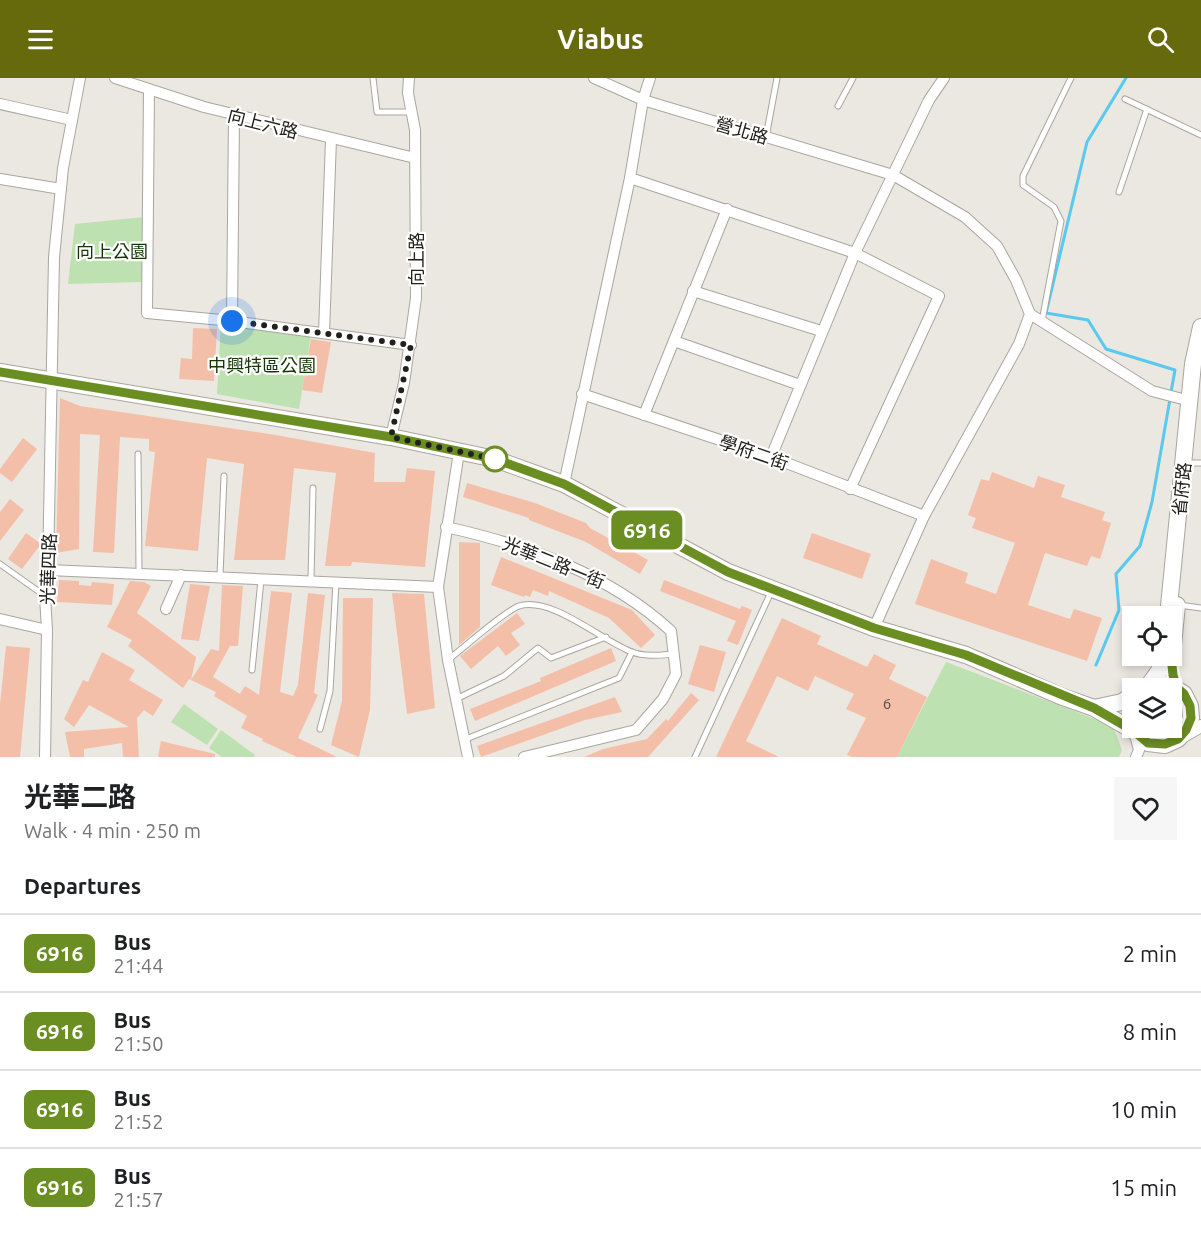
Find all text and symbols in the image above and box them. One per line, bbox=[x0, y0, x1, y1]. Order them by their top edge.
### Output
icon: menu bbox=[24, 23, 57, 56]
icon: search bbox=[1144, 23, 1177, 56]
text: Viabus bbox=[557, 24, 644, 54]
street label: 向上六路 bbox=[226, 105, 300, 141]
street label: 營北路 bbox=[713, 113, 771, 147]
street label: 向上路 bbox=[406, 232, 426, 286]
park label: 向上公園 bbox=[76, 241, 148, 261]
your location bbox=[217, 306, 247, 336]
park label: 中興特區公園 bbox=[208, 355, 316, 375]
street label: 學府二街 bbox=[717, 431, 791, 473]
unlabelled marker bbox=[482, 446, 508, 472]
street label: 省府路 bbox=[1168, 461, 1194, 517]
line badge: 6916 bbox=[605, 510, 689, 550]
text: 6916 bbox=[623, 518, 671, 542]
street label: 光華二路一街 bbox=[500, 532, 608, 592]
street label: 光華四路 bbox=[37, 533, 59, 605]
map controls bbox=[1122, 606, 1182, 738]
button: locate bbox=[1122, 606, 1182, 666]
button: layers bbox=[1122, 678, 1182, 738]
house number: 6 bbox=[883, 695, 891, 712]
button: heart bbox=[1114, 777, 1177, 840]
text: 光華二路 bbox=[24, 781, 136, 812]
text: Walk · 4 min · 250 m bbox=[24, 819, 201, 842]
text: Departures bbox=[24, 873, 141, 898]
text: Bus bbox=[113, 929, 151, 954]
text: 6916 bbox=[36, 941, 83, 965]
text: 2 min bbox=[1123, 941, 1177, 966]
text: 21:44 bbox=[113, 954, 163, 977]
text: Bus bbox=[113, 1007, 151, 1032]
text: 6916 bbox=[36, 1019, 83, 1043]
text: 8 min bbox=[1123, 1019, 1177, 1044]
text: 21:50 bbox=[113, 1032, 163, 1055]
text: Bus bbox=[113, 1085, 151, 1110]
text: 6916 bbox=[36, 1097, 83, 1121]
text: 10 min bbox=[1110, 1097, 1177, 1122]
text: 21:52 bbox=[113, 1110, 163, 1133]
text: Bus bbox=[113, 1163, 151, 1188]
text: 6916 bbox=[36, 1175, 83, 1199]
text: 15 min bbox=[1110, 1175, 1177, 1200]
text: 21:57 bbox=[113, 1188, 163, 1211]

